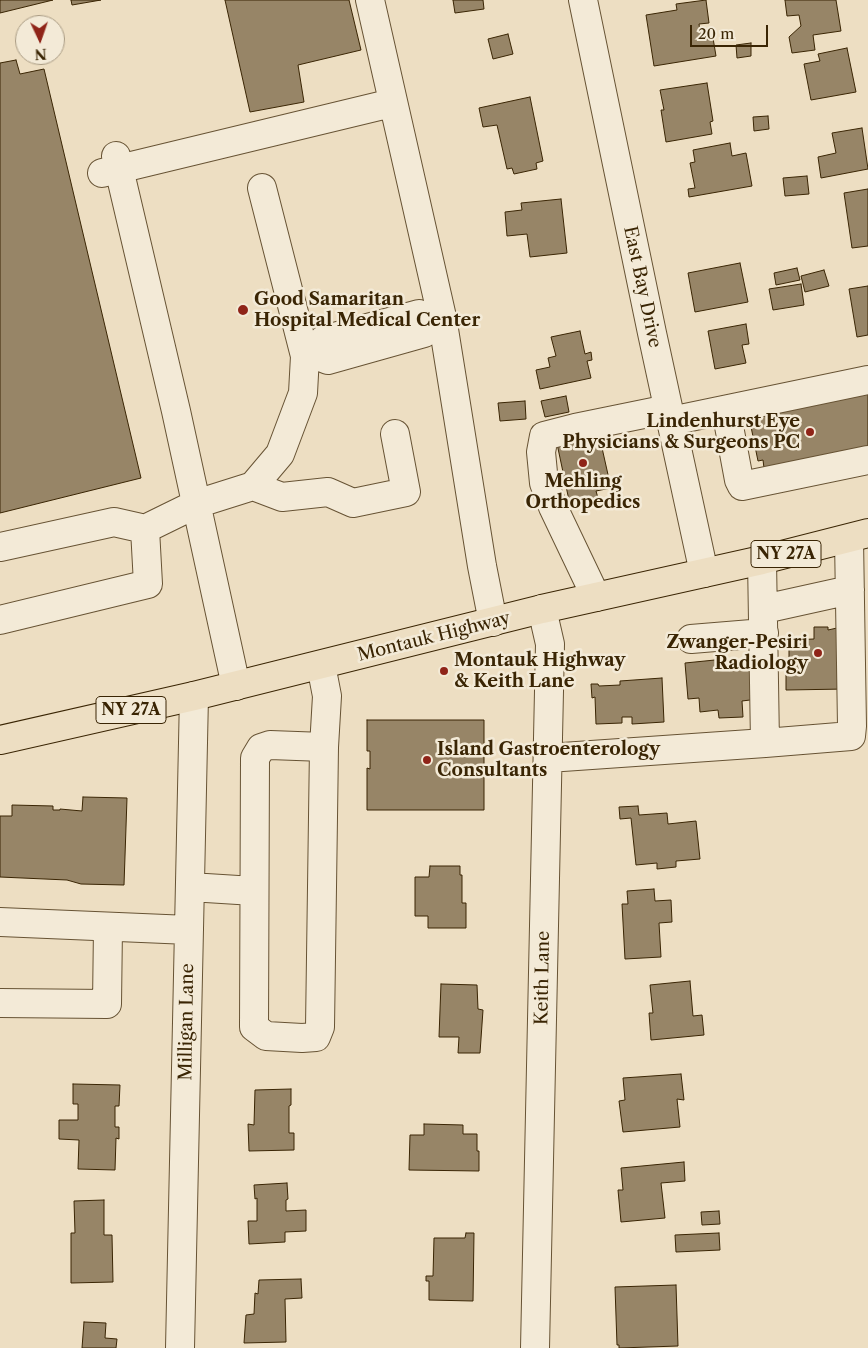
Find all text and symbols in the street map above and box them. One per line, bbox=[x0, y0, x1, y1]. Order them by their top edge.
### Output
north arrow bbox=[15, 15, 65, 65]
scale bar bbox=[693, 15, 770, 47]
text: 20 m bbox=[698, 24, 734, 43]
text: N bbox=[34, 45, 47, 63]
street label: East Bay Drive bbox=[619, 224, 665, 350]
place label: Good Samaritan Hospital Medical Center bbox=[254, 289, 480, 332]
marker: Good Samaritan Hospital Medical Center bbox=[236, 303, 250, 317]
place label: Lindenhurst Eye Physicians & Surgeons PC bbox=[562, 411, 800, 454]
marker: Lindenhurst Eye Physicians & Surgeons PC bbox=[804, 426, 816, 438]
marker: Mehling Orthopedics bbox=[577, 457, 589, 469]
place label: Mehling Orthopedics bbox=[526, 471, 640, 514]
road number: NY 27A bbox=[751, 540, 821, 568]
street label: Montauk Highway bbox=[355, 608, 513, 666]
place label: Zwanger-Pesiri Radiology bbox=[666, 632, 808, 674]
marker: Zwanger-Pesiri Radiology bbox=[812, 647, 824, 659]
place label: Montauk Highway & Keith Lane bbox=[454, 650, 625, 692]
marker: Montauk Highway & Keith Lane bbox=[438, 665, 450, 677]
road number: NY 27A bbox=[96, 696, 166, 724]
place label: Island Gastroenterology Consultants bbox=[437, 739, 660, 782]
marker: Island Gastroenterology Consultants bbox=[421, 754, 433, 766]
street label: Keith Lane bbox=[531, 931, 555, 1025]
street label: Milligan Lane bbox=[175, 963, 199, 1081]

